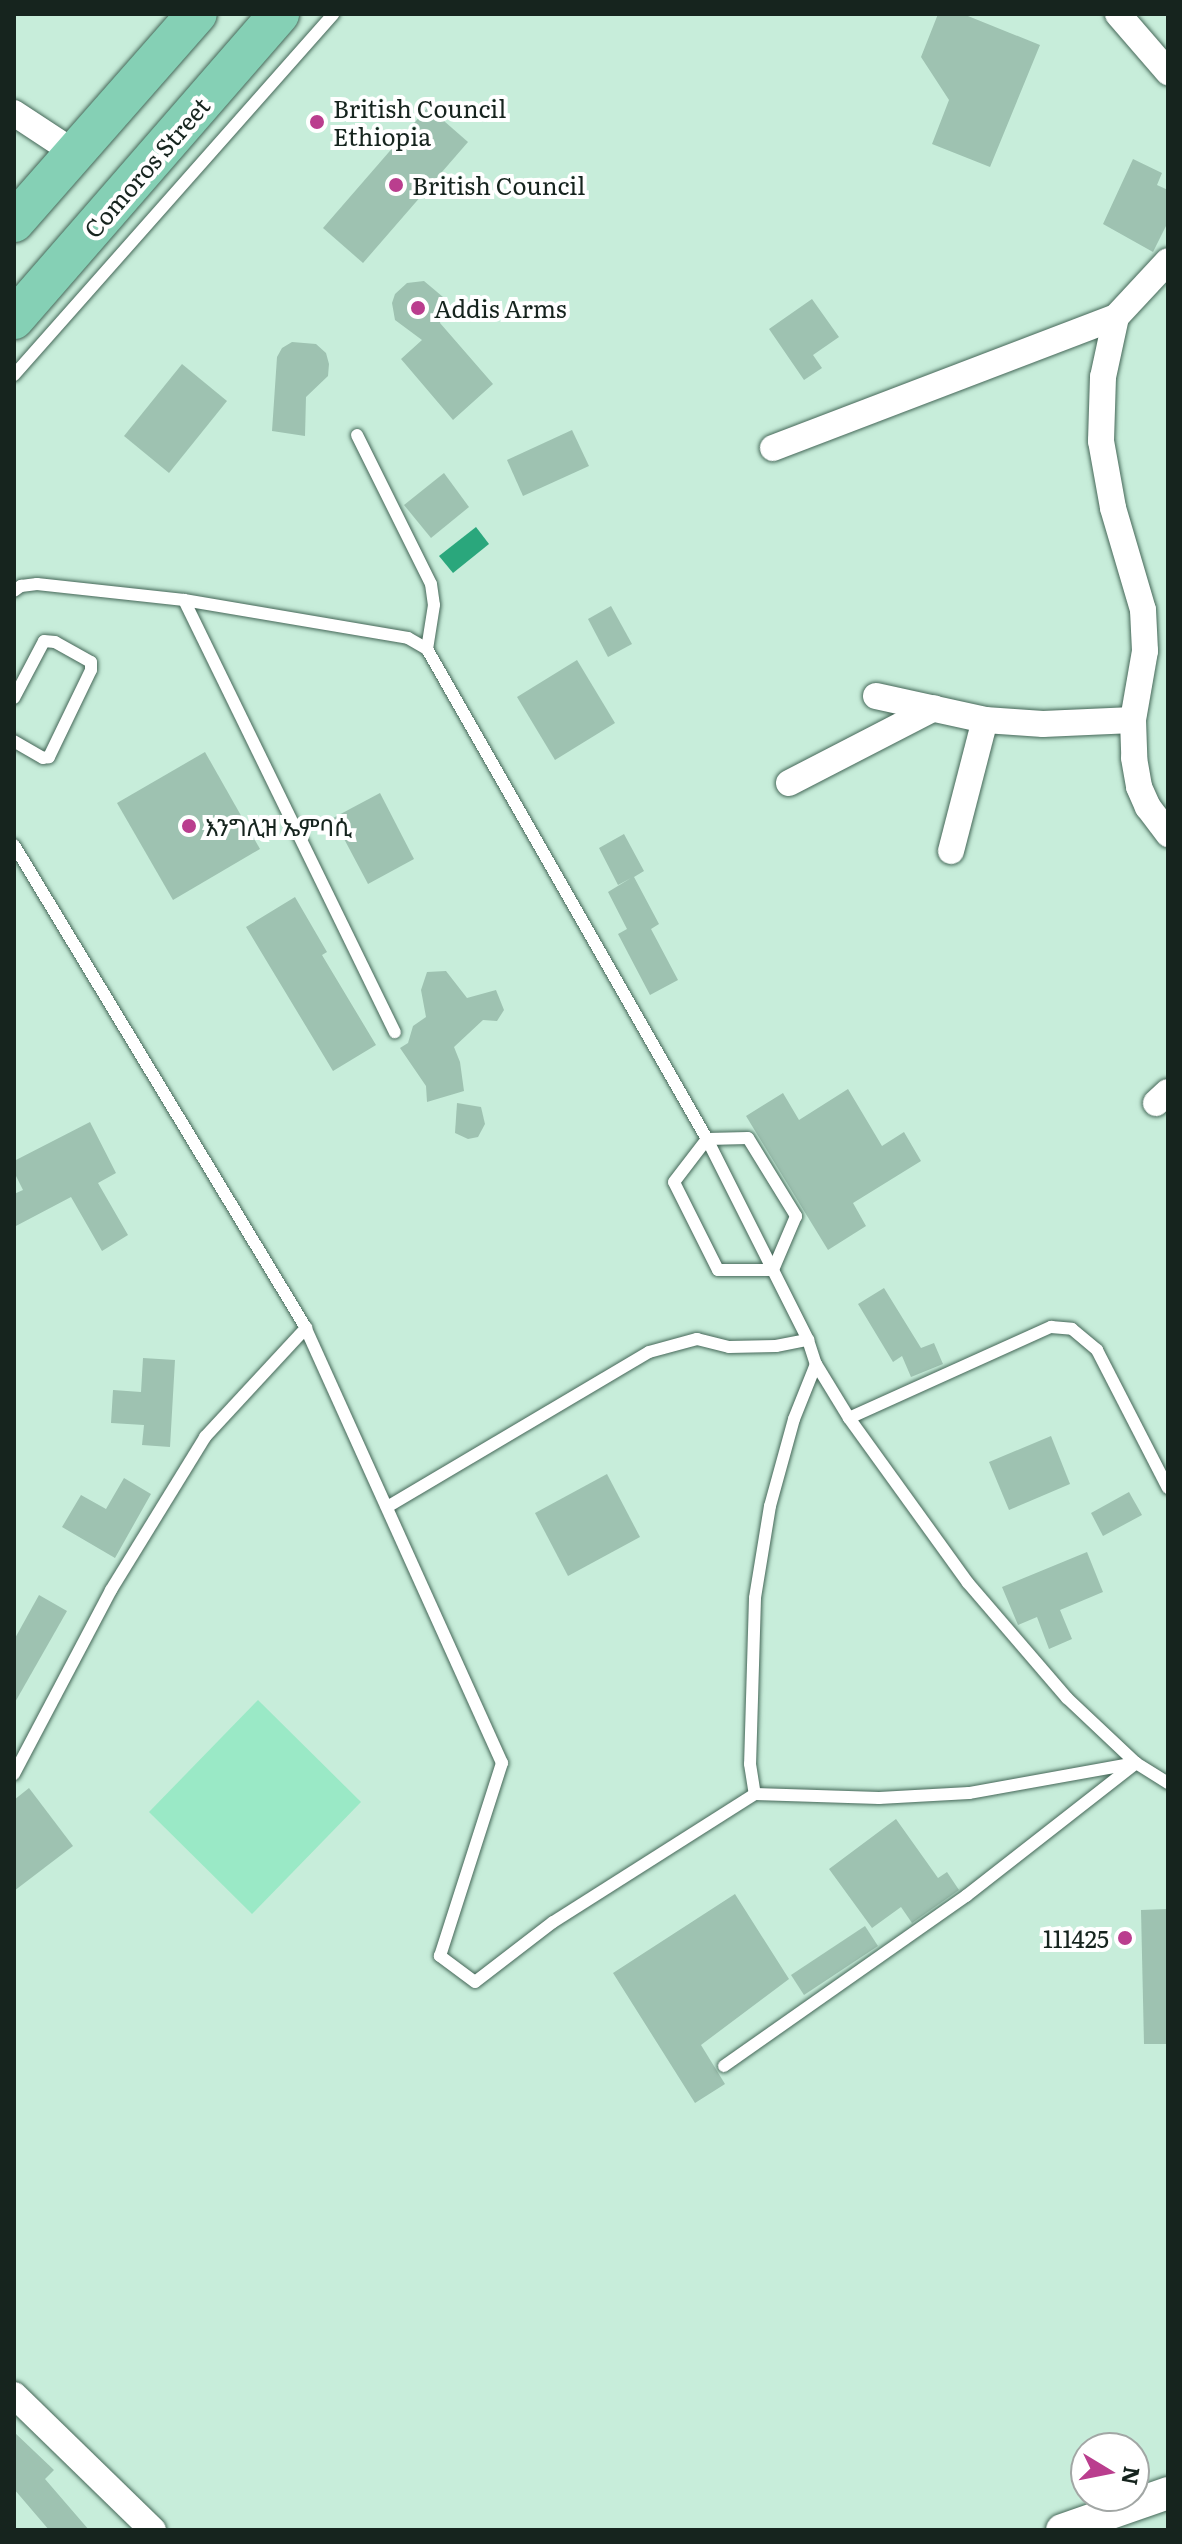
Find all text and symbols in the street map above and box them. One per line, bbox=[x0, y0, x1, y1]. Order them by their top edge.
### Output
street label: Comoros Street bbox=[77, 91, 215, 243]
place label: British Council Ethiopia bbox=[333, 94, 506, 150]
marker: British Council Ethiopia bbox=[308, 113, 326, 131]
place label: British Council bbox=[412, 171, 585, 199]
marker: British Council bbox=[387, 176, 405, 194]
place label: Addis Arms bbox=[434, 294, 567, 322]
marker: Addis Arms bbox=[409, 299, 427, 317]
place label: እንግሊዝ ኤምባሲ bbox=[205, 812, 352, 840]
marker: እንግሊዝ ኤምባሲ bbox=[180, 817, 198, 835]
place label: 111425 bbox=[1043, 1924, 1109, 1952]
marker: 111425 bbox=[1116, 1929, 1134, 1947]
north arrow bbox=[1070, 2432, 1150, 2512]
text: N bbox=[1114, 2464, 1150, 2488]

